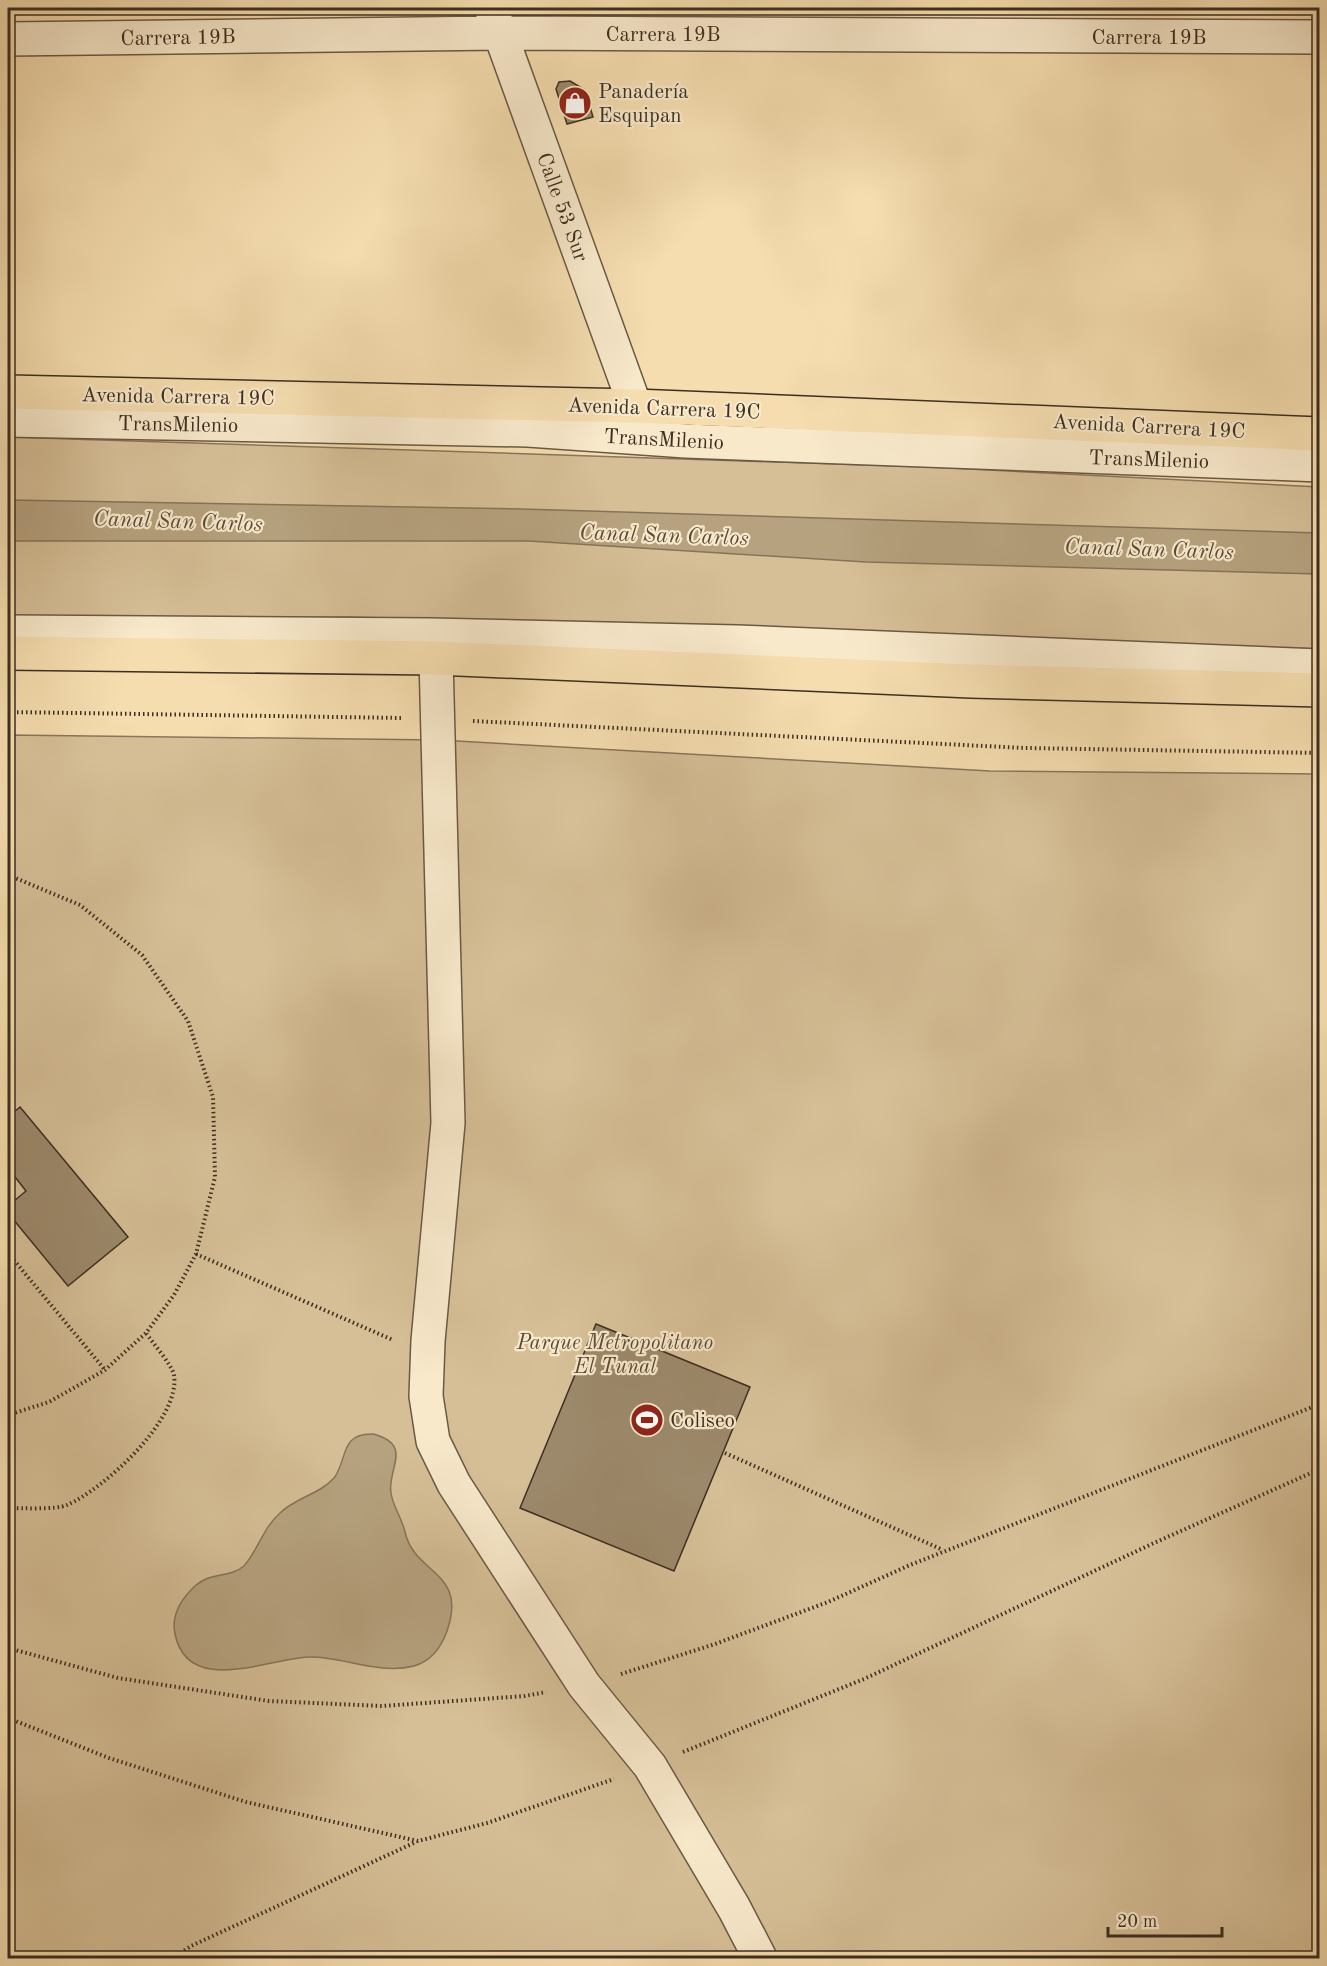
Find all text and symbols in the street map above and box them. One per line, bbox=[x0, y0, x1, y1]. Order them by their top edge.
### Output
street label: Carrera 19B bbox=[605, 25, 721, 46]
street label: Carrera 19B bbox=[120, 27, 236, 50]
street label: Carrera 19B bbox=[1091, 28, 1207, 49]
place label: Panadería Esquipan bbox=[598, 82, 689, 127]
shop icon: Panadería Esquipan bbox=[557, 85, 593, 121]
street label: Calle 53 Sur bbox=[532, 150, 591, 265]
street label: Avenida Carrera 19C bbox=[81, 385, 275, 410]
street label: Avenida Carrera 19C bbox=[567, 396, 761, 423]
street label: Avenida Carrera 19C bbox=[1052, 412, 1246, 443]
street label: TransMilenio bbox=[118, 414, 238, 437]
street label: TransMilenio bbox=[603, 427, 725, 454]
street label: TransMilenio bbox=[1088, 448, 1210, 473]
water label: Canal San Carlos bbox=[93, 508, 263, 536]
water label: Canal San Carlos bbox=[579, 522, 749, 550]
water label: Canal San Carlos bbox=[1064, 536, 1234, 564]
park label: Parque Metropolitano El Tunal bbox=[516, 1333, 713, 1378]
sports icon: Coliseo bbox=[629, 1402, 665, 1438]
place label: Coliseo bbox=[670, 1411, 735, 1432]
scale bar bbox=[1108, 1900, 1222, 1938]
text: 20 m bbox=[1117, 1913, 1157, 1931]

